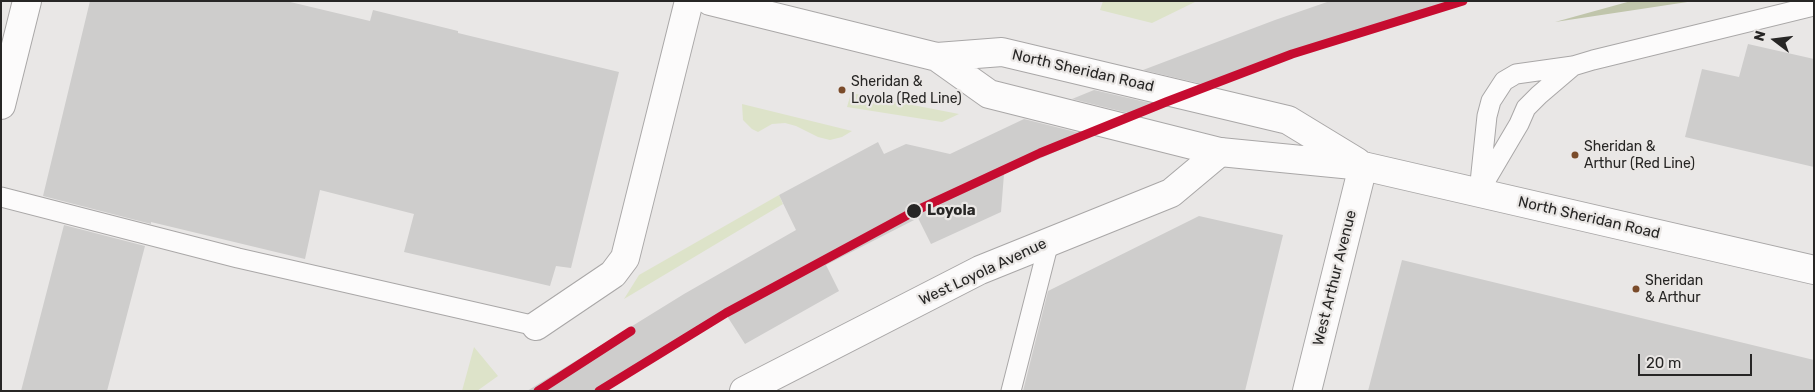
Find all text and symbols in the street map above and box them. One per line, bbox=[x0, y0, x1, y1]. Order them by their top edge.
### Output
north arrow bbox=[1750, 15, 1800, 65]
text: N bbox=[1751, 29, 1770, 43]
street label: North Sheridan Road bbox=[1010, 46, 1156, 96]
place label: Sheridan & Loyola (Red Line) bbox=[851, 74, 962, 106]
marker: Sheridan & Loyola (Red Line) bbox=[837, 85, 847, 95]
place label: Sheridan & Arthur (Red Line) bbox=[1584, 139, 1695, 172]
marker: Sheridan & Arthur (Red Line) bbox=[1570, 150, 1580, 160]
street label: North Sheridan Road bbox=[1516, 193, 1662, 243]
marker: Loyola bbox=[905, 202, 923, 220]
place label: Loyola bbox=[927, 202, 976, 220]
street label: West Arthur Avenue bbox=[1309, 208, 1361, 348]
street label: West Loyola Avenue bbox=[916, 235, 1050, 309]
place label: Sheridan & Arthur bbox=[1645, 273, 1703, 306]
marker: Sheridan & Arthur bbox=[1631, 284, 1641, 294]
scale bar bbox=[1640, 344, 1754, 376]
text: 20 m bbox=[1646, 354, 1681, 372]

